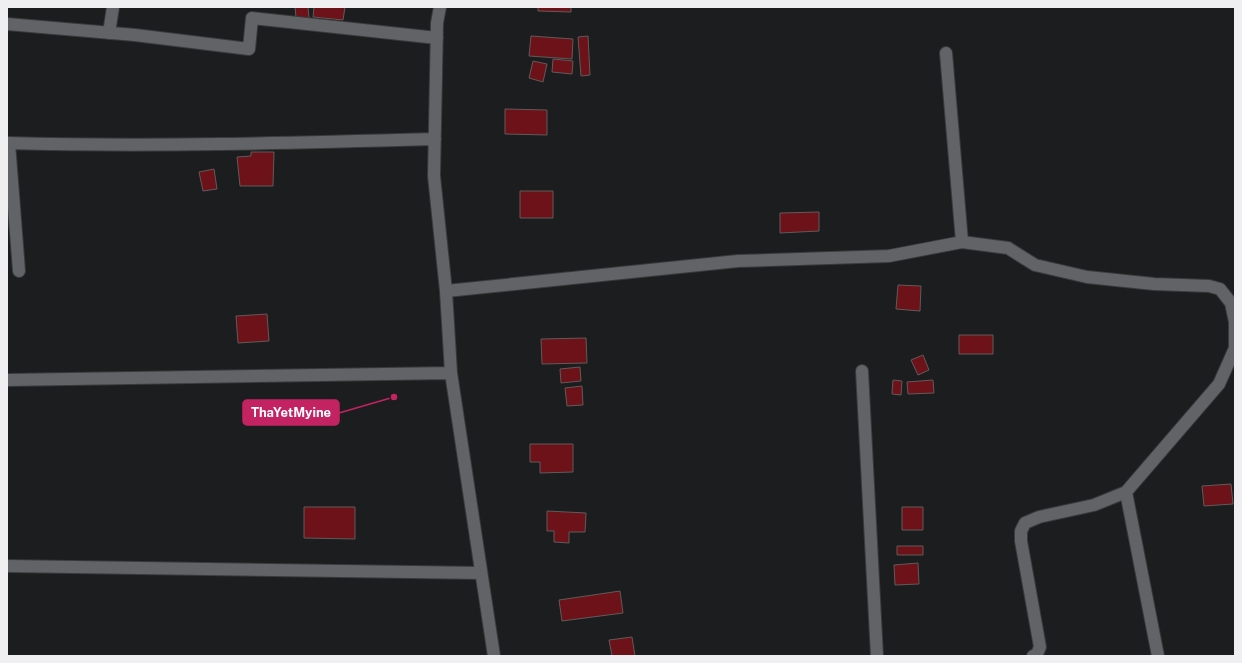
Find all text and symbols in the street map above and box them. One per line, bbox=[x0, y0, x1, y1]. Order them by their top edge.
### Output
callout: ThaYetMyine bbox=[243, 400, 339, 425]
text: ThaYetMyine bbox=[251, 405, 331, 420]

